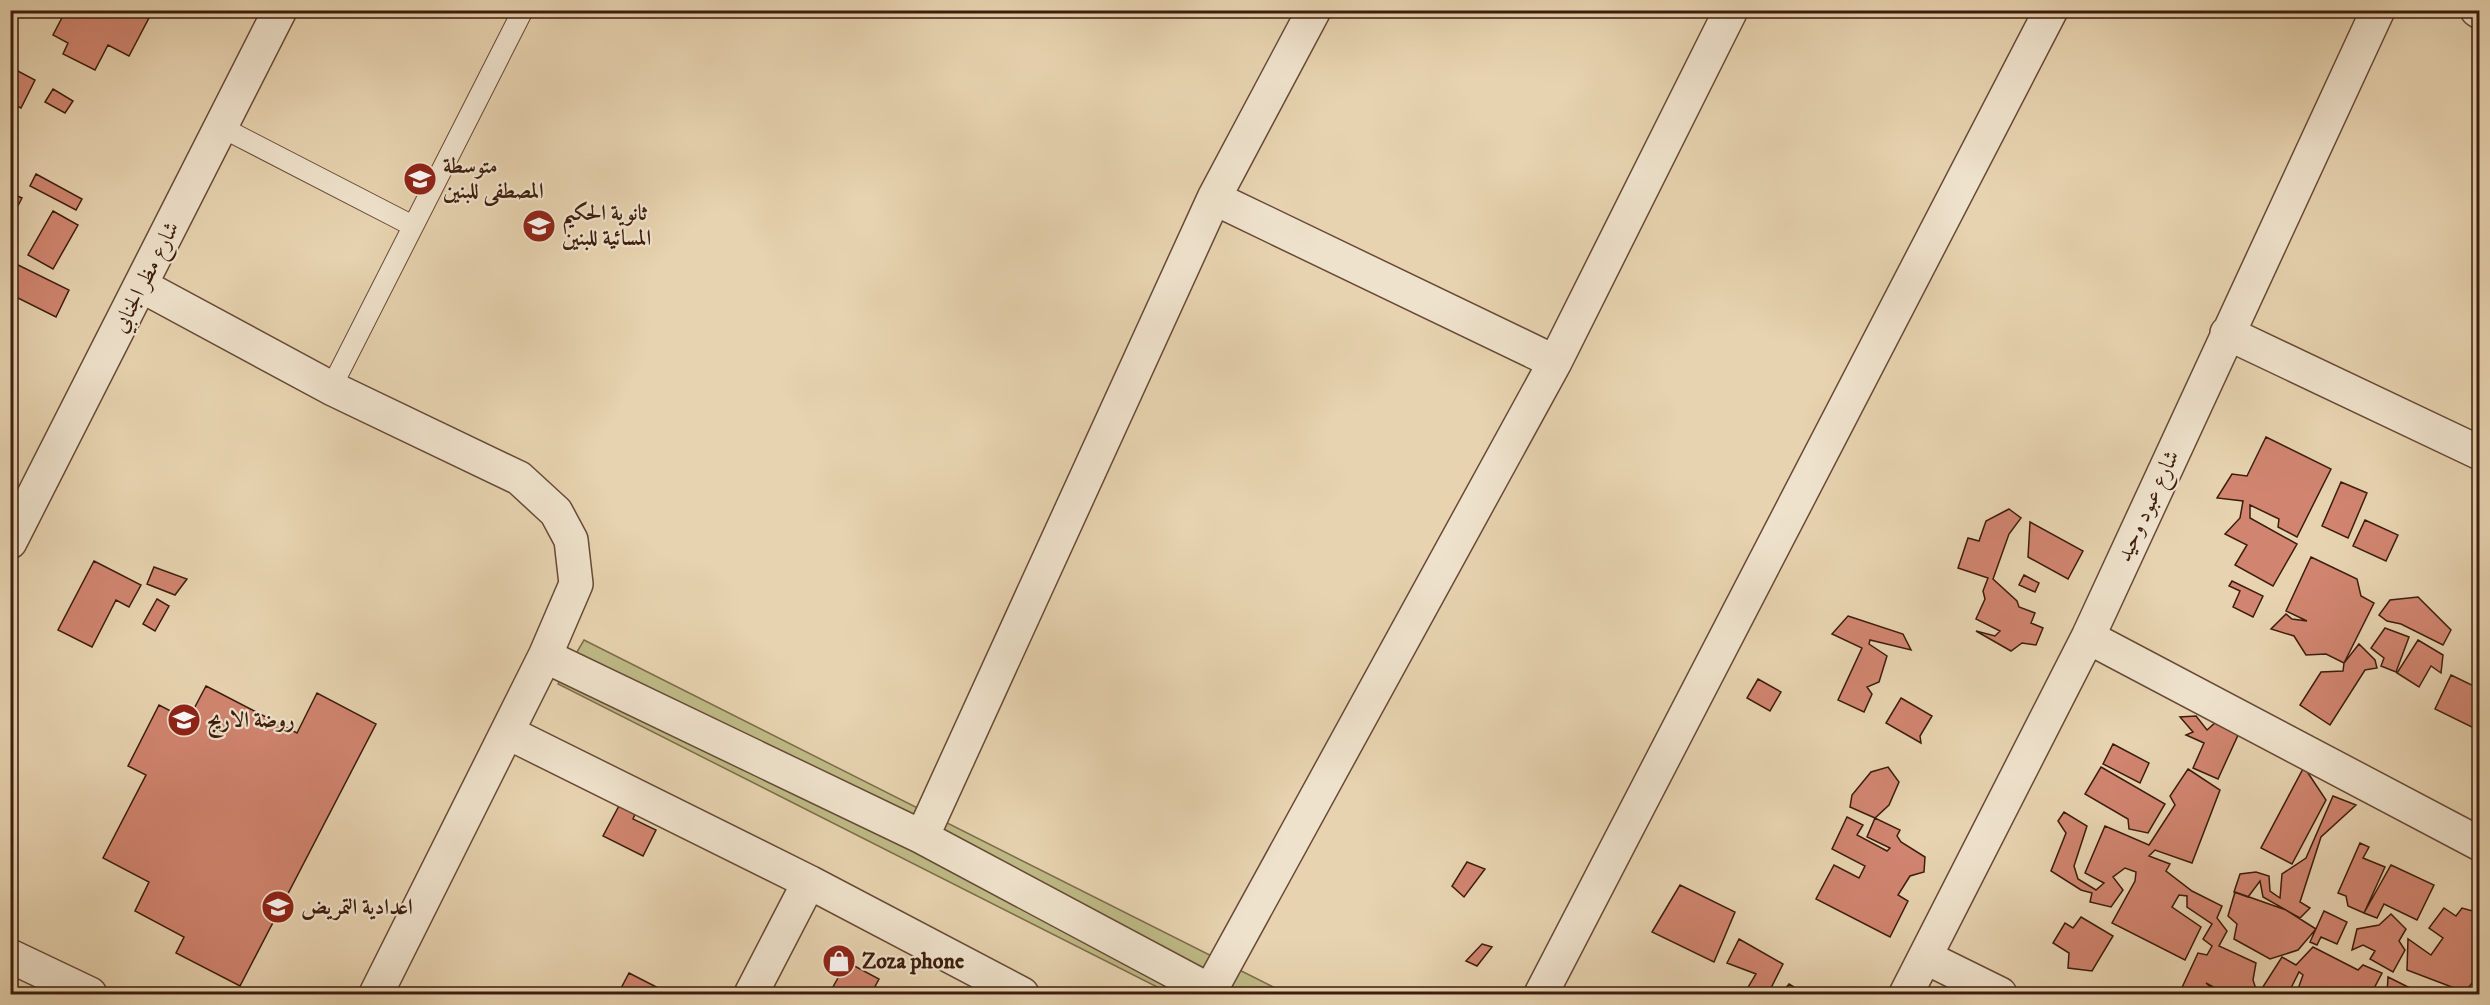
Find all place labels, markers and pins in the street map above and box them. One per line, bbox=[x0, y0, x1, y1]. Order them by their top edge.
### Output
place label: متوسطة المصطفى للبنين bbox=[443, 153, 544, 207]
school or university icon: متوسطة المصطفى للبنين bbox=[402, 161, 438, 197]
place label: ثانوية الحكيم المسائية للبنين bbox=[562, 200, 651, 252]
school or university icon: ثانوية الحكيم المسائية للبنين bbox=[521, 208, 557, 244]
school or university icon: روضة الاريج bbox=[166, 702, 202, 738]
place label: روضة الاريج bbox=[207, 707, 295, 738]
school or university icon: اعدادية التمريض bbox=[260, 889, 296, 925]
place label: اعدادية التمريض bbox=[301, 894, 413, 921]
shop icon: Zoza phone bbox=[821, 943, 857, 979]
place label: Zoza phone bbox=[862, 948, 964, 975]

